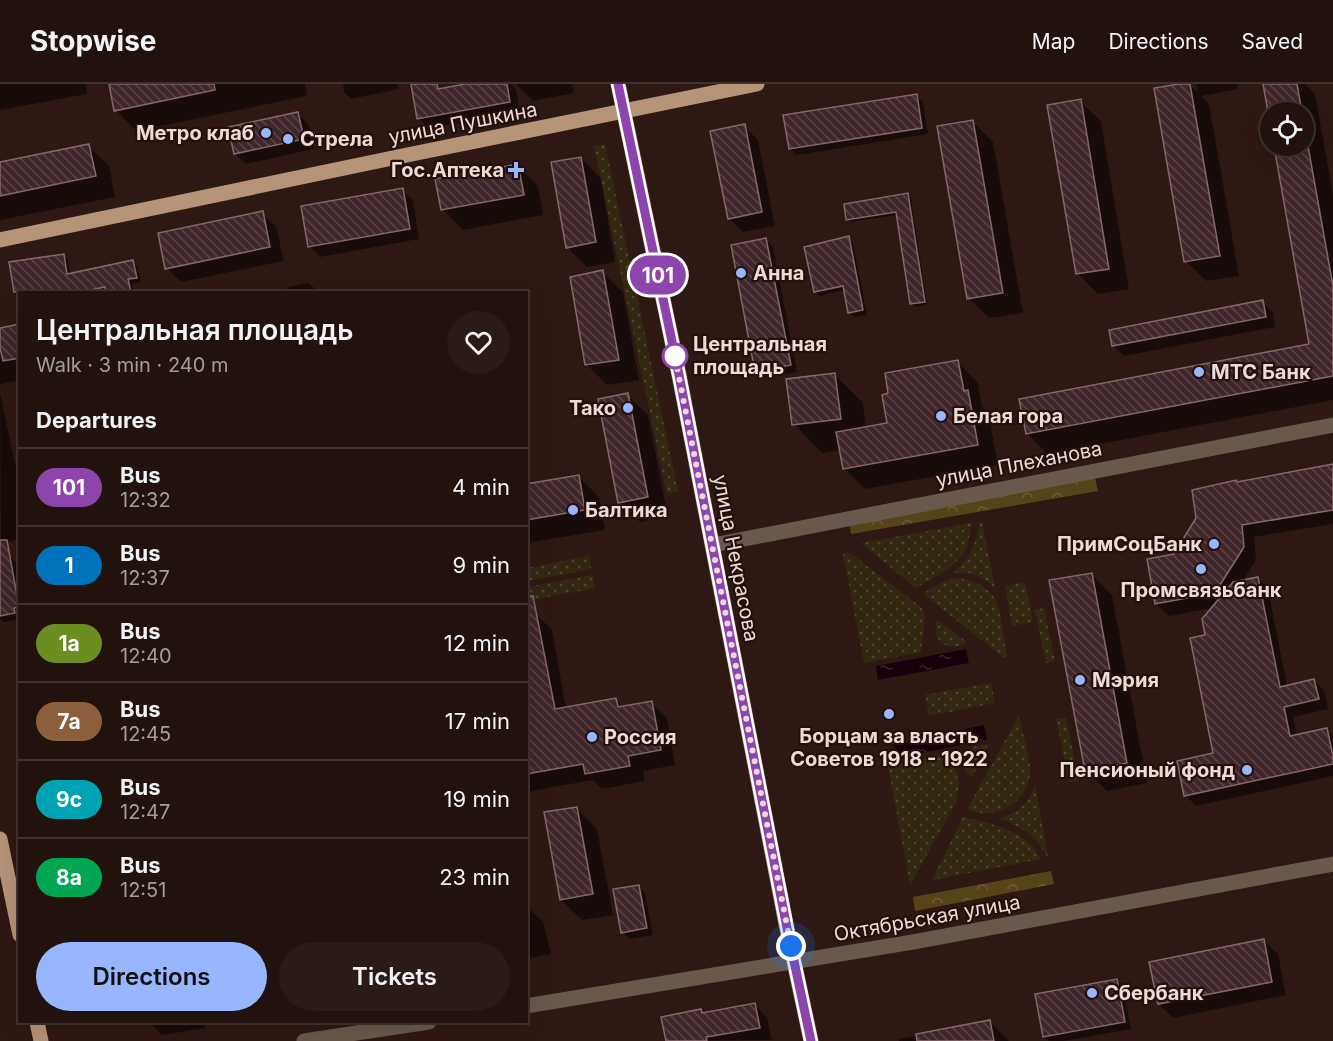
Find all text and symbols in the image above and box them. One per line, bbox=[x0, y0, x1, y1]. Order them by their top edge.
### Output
text: Stopwise bbox=[30, 24, 157, 58]
text: Map bbox=[1032, 29, 1075, 54]
text: Directions bbox=[1108, 29, 1209, 54]
text: Saved bbox=[1242, 29, 1303, 54]
street label: улица Пушкина bbox=[387, 97, 539, 149]
map controls bbox=[1260, 102, 1314, 156]
button: locate bbox=[1260, 102, 1314, 156]
place label: Метро клаб bbox=[136, 121, 254, 145]
marker: Метро клаб bbox=[259, 126, 273, 140]
place label: Стрела bbox=[300, 127, 373, 151]
marker: Стрела bbox=[281, 132, 295, 146]
place label: Гос.Аптека bbox=[391, 158, 504, 182]
marker: Гос.Аптека bbox=[509, 163, 523, 177]
line badge: 101 bbox=[624, 256, 692, 294]
place label: Анна bbox=[753, 261, 804, 285]
text: 101 bbox=[642, 263, 674, 288]
marker: Анна bbox=[734, 266, 748, 280]
button: heart bbox=[447, 311, 510, 374]
text: Центральная площадь bbox=[36, 313, 354, 347]
place label: Центральная площадь bbox=[693, 332, 827, 379]
marker: Центральная площадь bbox=[662, 343, 688, 369]
text: Walk · 3 min · 240 m bbox=[36, 353, 229, 377]
place label: МТС Банк bbox=[1211, 360, 1311, 384]
marker: МТС Банк bbox=[1192, 365, 1206, 379]
place label: Тако bbox=[569, 396, 616, 420]
marker: Тако bbox=[621, 401, 635, 415]
place label: Белая гора bbox=[953, 404, 1063, 428]
text: Departures bbox=[36, 407, 157, 433]
marker: Белая гора bbox=[934, 409, 948, 423]
street label: улица Плеханова bbox=[934, 436, 1104, 492]
text: Bus bbox=[120, 462, 161, 488]
street label: улица Некрасова bbox=[708, 473, 764, 643]
text: 4 min bbox=[452, 474, 510, 500]
text: 101 bbox=[53, 475, 85, 500]
text: 12:32 bbox=[120, 488, 171, 512]
place label: Балтика bbox=[585, 498, 668, 522]
marker: Балтика bbox=[566, 503, 580, 517]
place label: ПримСоцБанк bbox=[1057, 532, 1202, 556]
marker: ПримСоцБанк bbox=[1207, 537, 1221, 551]
text: Bus bbox=[120, 540, 161, 566]
text: 9 min bbox=[453, 552, 510, 578]
text: 1 bbox=[64, 553, 74, 578]
marker: Промсвязьбанк bbox=[1194, 562, 1208, 576]
text: 12:37 bbox=[120, 566, 170, 590]
place label: Промсвязьбанк bbox=[1120, 578, 1282, 602]
text: Bus bbox=[120, 618, 161, 644]
text: 12 min bbox=[444, 630, 510, 656]
text: 1а bbox=[58, 631, 80, 656]
text: 12:40 bbox=[120, 644, 172, 668]
place label: Мэрия bbox=[1092, 668, 1159, 692]
marker: Мэрия bbox=[1073, 673, 1087, 687]
text: Bus bbox=[120, 696, 161, 722]
marker: Борцам за власть Советов 1918 - 1922 bbox=[882, 707, 896, 721]
text: 17 min bbox=[445, 708, 510, 734]
text: 7а bbox=[57, 709, 81, 734]
text: 12:45 bbox=[120, 722, 171, 746]
place label: Борцам за власть Советов 1918 - 1922 bbox=[790, 724, 988, 771]
place label: Россия bbox=[604, 725, 677, 749]
marker: Россия bbox=[585, 730, 599, 744]
place label: Пенсионый фонд bbox=[1060, 758, 1235, 782]
marker: Пенсионый фонд bbox=[1240, 763, 1254, 777]
text: Bus bbox=[120, 774, 161, 800]
text: 19 min bbox=[444, 786, 510, 812]
text: 9с bbox=[56, 787, 82, 812]
text: 12:47 bbox=[120, 800, 170, 824]
text: Bus bbox=[120, 852, 161, 878]
text: 23 min bbox=[439, 864, 510, 890]
text: 8а bbox=[56, 865, 82, 890]
text: 12:51 bbox=[120, 878, 166, 902]
street label: Октябрьская улица bbox=[832, 890, 1022, 946]
your location bbox=[776, 931, 806, 961]
button: Directions bbox=[36, 942, 267, 1011]
button: Tickets bbox=[279, 942, 510, 1011]
place label: Сбербанк bbox=[1104, 981, 1204, 1005]
marker: Сбербанк bbox=[1085, 986, 1099, 1000]

